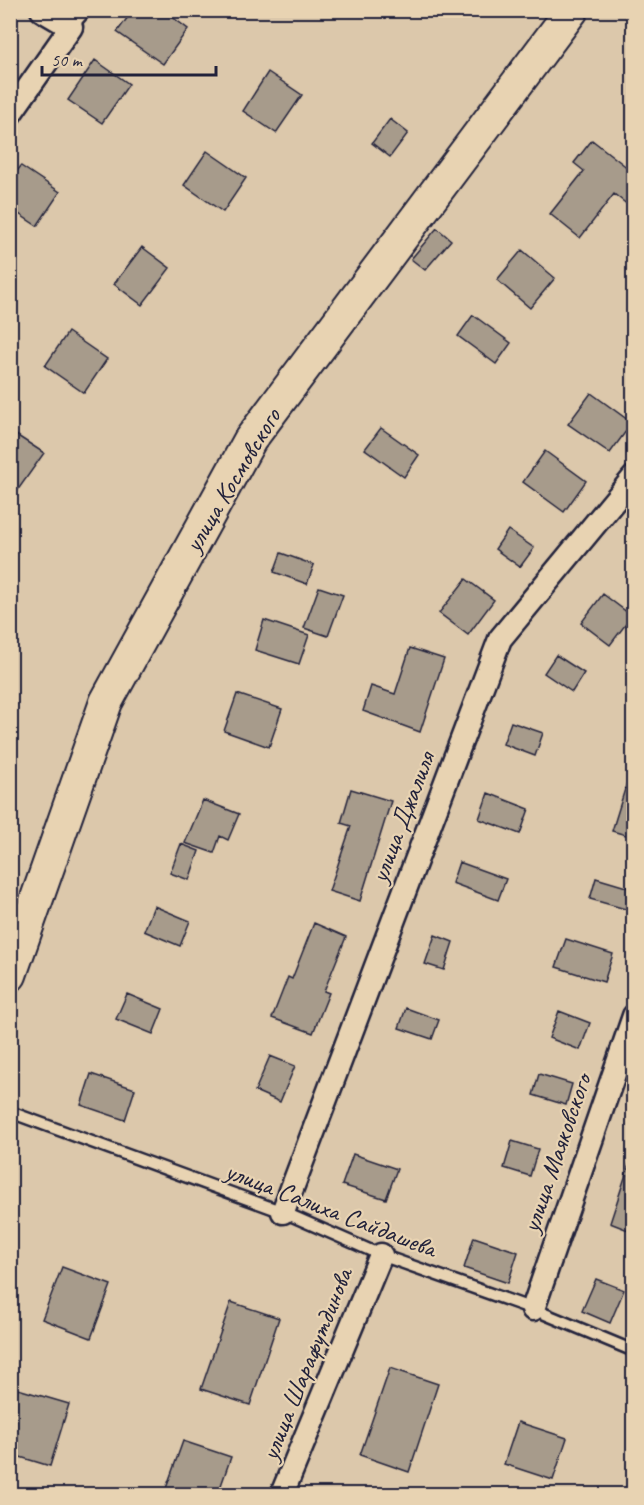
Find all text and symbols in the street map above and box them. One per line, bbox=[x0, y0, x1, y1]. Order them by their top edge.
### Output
scale bar bbox=[42, 39, 216, 77]
text: 50 m bbox=[51, 49, 84, 71]
street label: улица Космовского bbox=[176, 401, 289, 560]
street label: улица Джалиля bbox=[362, 745, 443, 889]
street label: улица Маяковского bbox=[513, 1067, 600, 1239]
street label: улица Салиха Сайдашева bbox=[219, 1153, 443, 1266]
street label: улица Шарафутдинова bbox=[252, 1261, 361, 1467]

